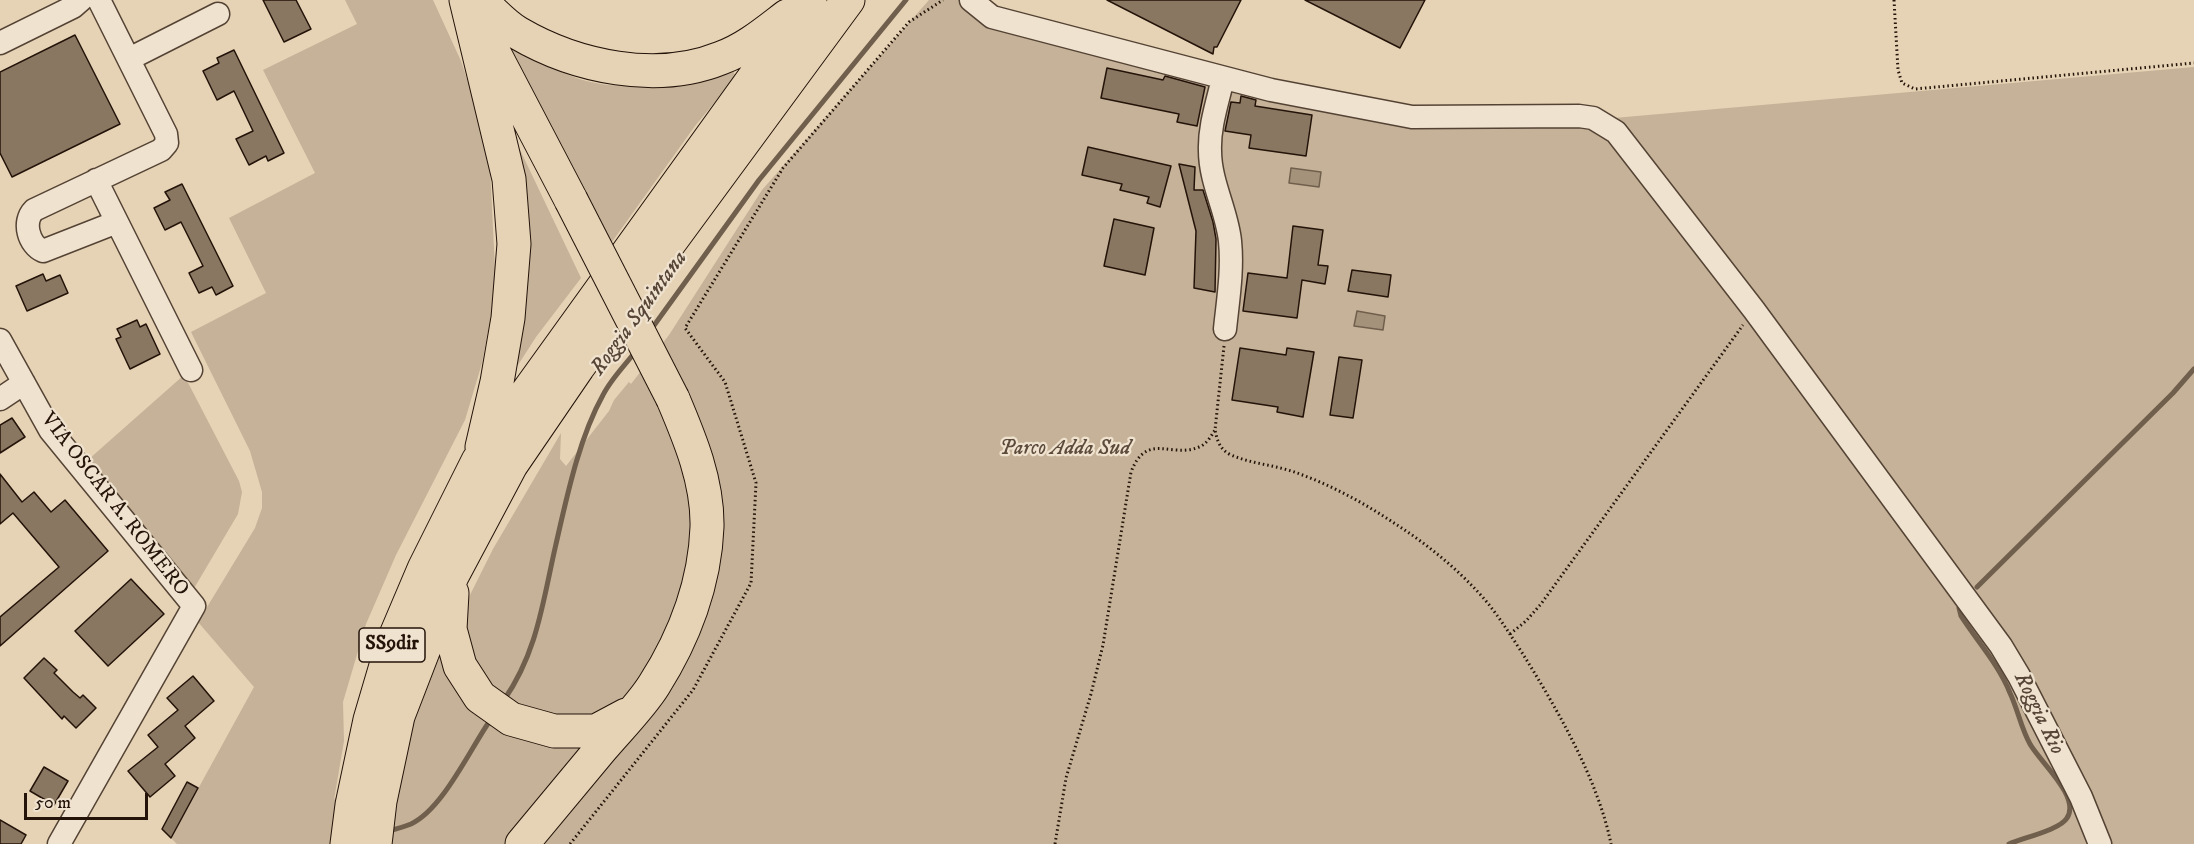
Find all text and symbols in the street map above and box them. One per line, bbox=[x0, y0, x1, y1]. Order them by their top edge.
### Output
water label: Roggia Squintana bbox=[586, 247, 694, 381]
street label: VIA OSCAR A. ROMERO bbox=[34, 408, 194, 602]
park label: Parco Adda Sud bbox=[1000, 437, 1130, 463]
road number: SS9dir bbox=[359, 628, 425, 662]
water label: Roggia Rio bbox=[2007, 669, 2069, 759]
scale bar bbox=[27, 781, 152, 819]
text: 50 m bbox=[35, 792, 71, 814]

